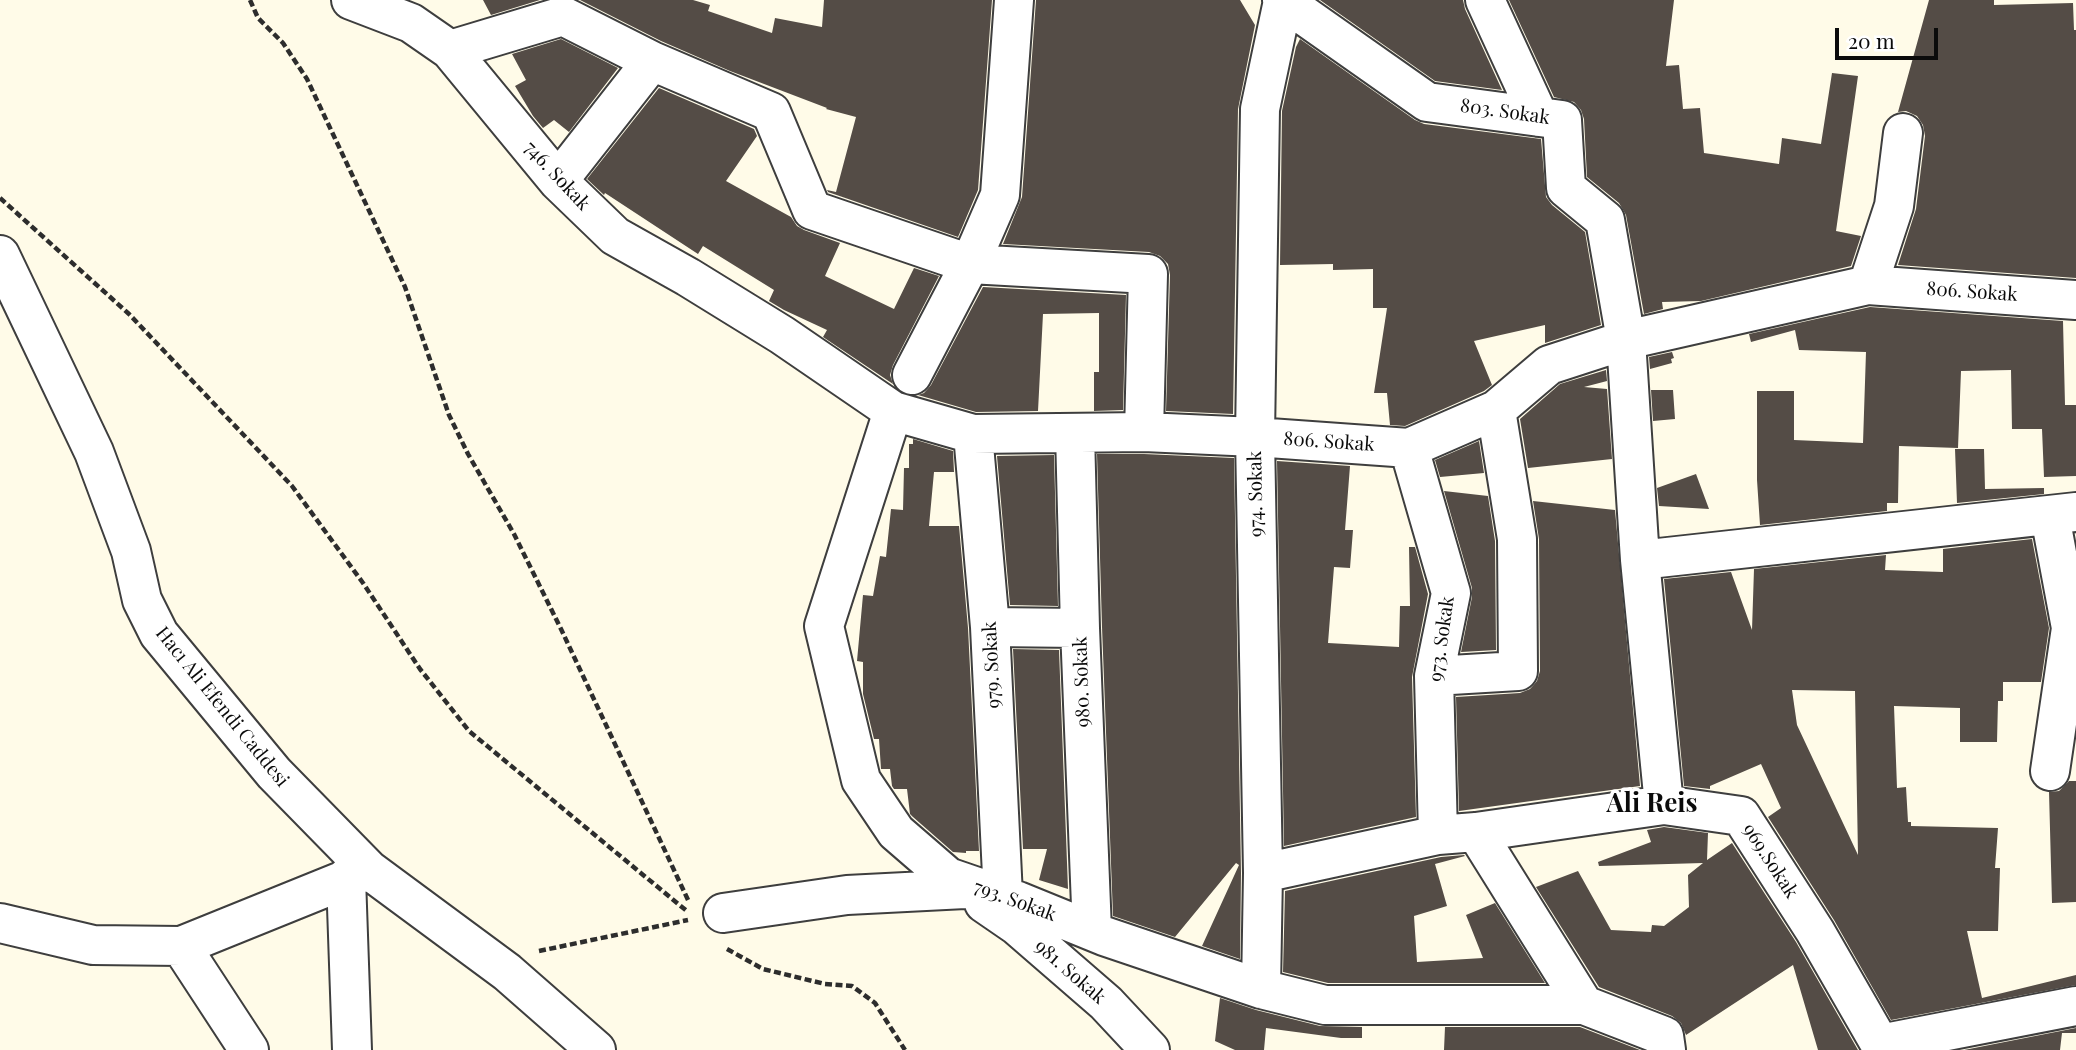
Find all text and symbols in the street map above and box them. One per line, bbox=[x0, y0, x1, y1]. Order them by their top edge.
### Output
scale bar bbox=[1838, 14, 1941, 58]
text: 20 m bbox=[1848, 26, 1895, 54]
street label: 803. Sokak bbox=[1459, 94, 1551, 130]
street label: 746. Sokak bbox=[519, 137, 595, 215]
street label: 806. Sokak bbox=[1926, 277, 2018, 307]
street label: 806. Sokak bbox=[1283, 427, 1375, 457]
street label: 974. Sokak bbox=[1244, 451, 1268, 537]
street label: 973. Sokak bbox=[1425, 595, 1459, 683]
street label: 979. Sokak bbox=[978, 621, 1006, 709]
street label: Hacı Ali Efendi Caddesi bbox=[150, 622, 294, 792]
street label: 980. Sokak bbox=[1069, 636, 1095, 728]
district label: Ali Reis bbox=[1607, 788, 1697, 820]
street label: 969.Sokak bbox=[1737, 819, 1803, 903]
street label: 793. Sokak bbox=[971, 876, 1059, 926]
street label: 981. Sokak bbox=[1030, 935, 1110, 1009]

